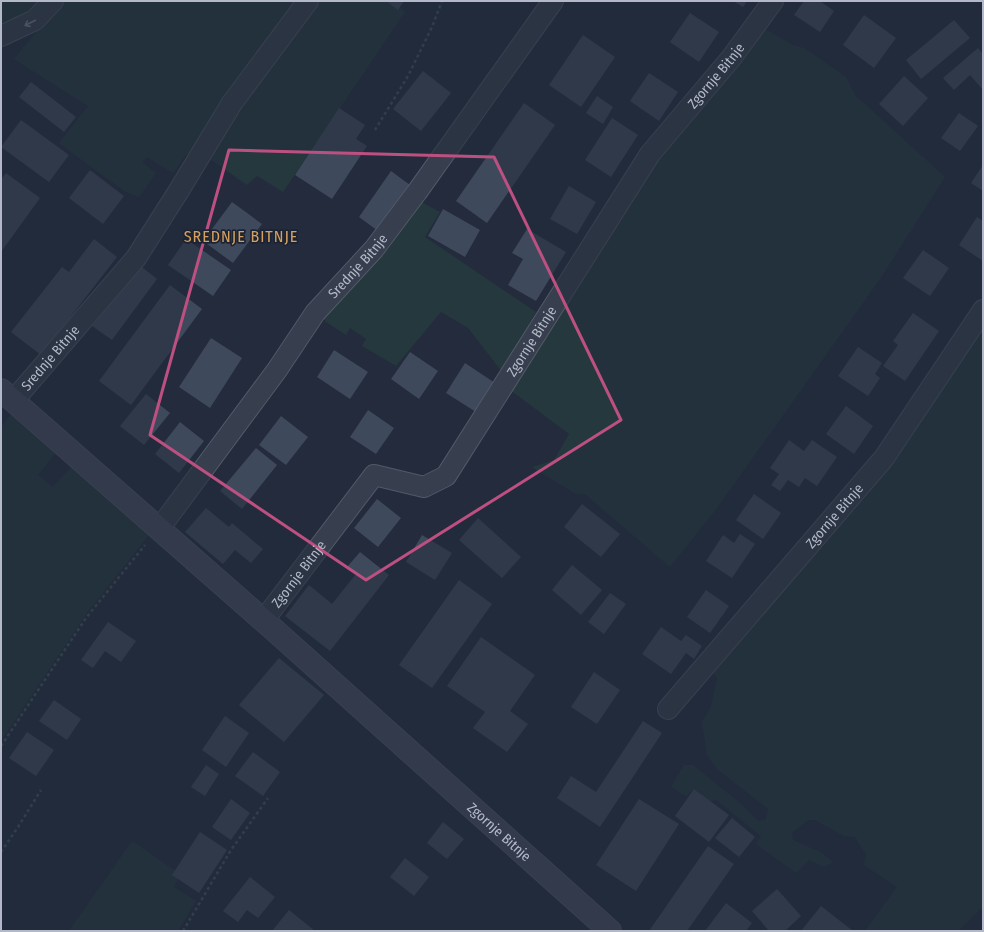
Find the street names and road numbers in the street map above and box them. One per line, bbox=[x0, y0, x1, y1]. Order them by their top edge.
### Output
street label: Zgornje Bitnje bbox=[684, 40, 748, 112]
street label: Srednje Bitnje bbox=[324, 230, 391, 302]
street label: Zgornje Bitnje bbox=[503, 303, 560, 379]
street label: Srednje Bitnje bbox=[17, 322, 83, 394]
street label: Zgornje Bitnje bbox=[802, 480, 867, 551]
street label: Zgornje Bitnje bbox=[268, 537, 330, 611]
street label: Zgornje Bitnje bbox=[464, 799, 535, 865]

